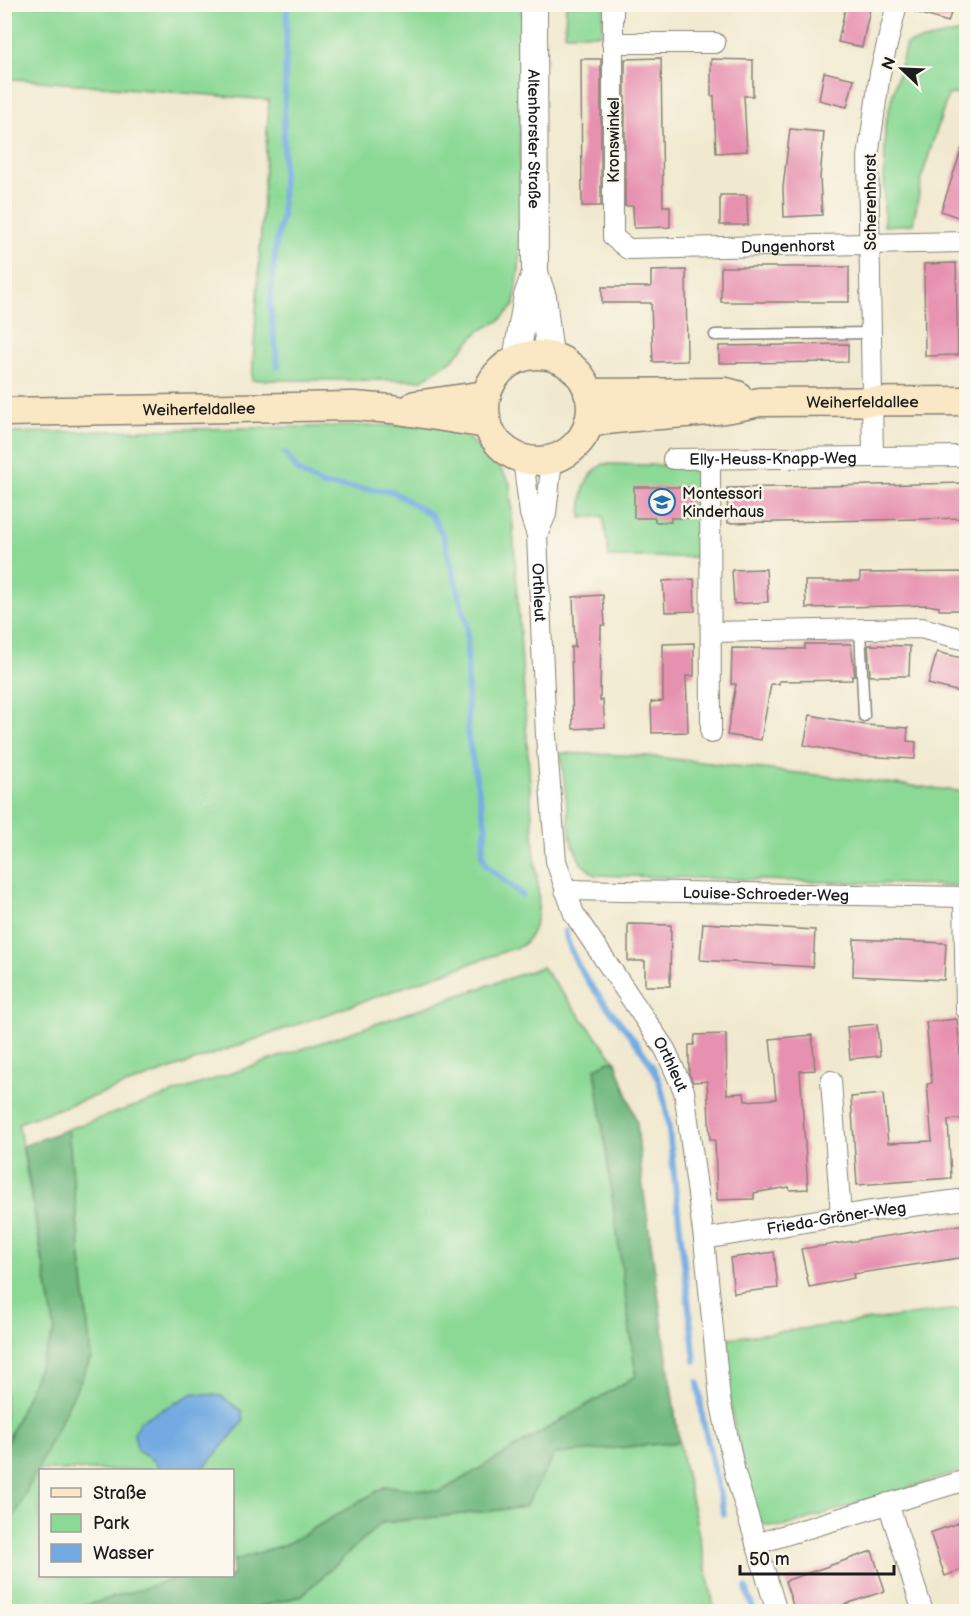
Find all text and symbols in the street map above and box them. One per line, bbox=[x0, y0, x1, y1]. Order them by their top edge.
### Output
north arrow bbox=[872, 39, 932, 99]
text: N bbox=[878, 54, 901, 73]
street label: Altenhorster Straße bbox=[523, 69, 543, 209]
street label: Kronswinkel bbox=[605, 97, 624, 183]
street label: Scherenhorst bbox=[862, 153, 881, 251]
street label: Dungenhorst bbox=[741, 237, 835, 258]
street label: Weiherfeldallee bbox=[806, 393, 919, 413]
street label: Weiherfeldallee bbox=[143, 400, 256, 421]
street label: Elly-Heuss-Knapp-Weg bbox=[689, 449, 857, 470]
place label: Montessori Kinderhaus bbox=[682, 485, 764, 522]
school or university icon: Montessori Kinderhaus bbox=[647, 487, 677, 517]
street label: Orthleut bbox=[527, 563, 549, 622]
street label: Louise-Schroeder-Weg bbox=[683, 884, 849, 906]
street label: Orthleut bbox=[648, 1033, 691, 1095]
street label: Frieda-Gröner-Weg bbox=[765, 1199, 907, 1239]
legend bbox=[39, 1469, 234, 1577]
text: Straße bbox=[93, 1483, 147, 1504]
text: Park bbox=[93, 1513, 129, 1534]
scale bar bbox=[740, 1538, 894, 1576]
text: Wasser bbox=[93, 1543, 154, 1564]
text: 50 m bbox=[749, 1549, 790, 1570]

